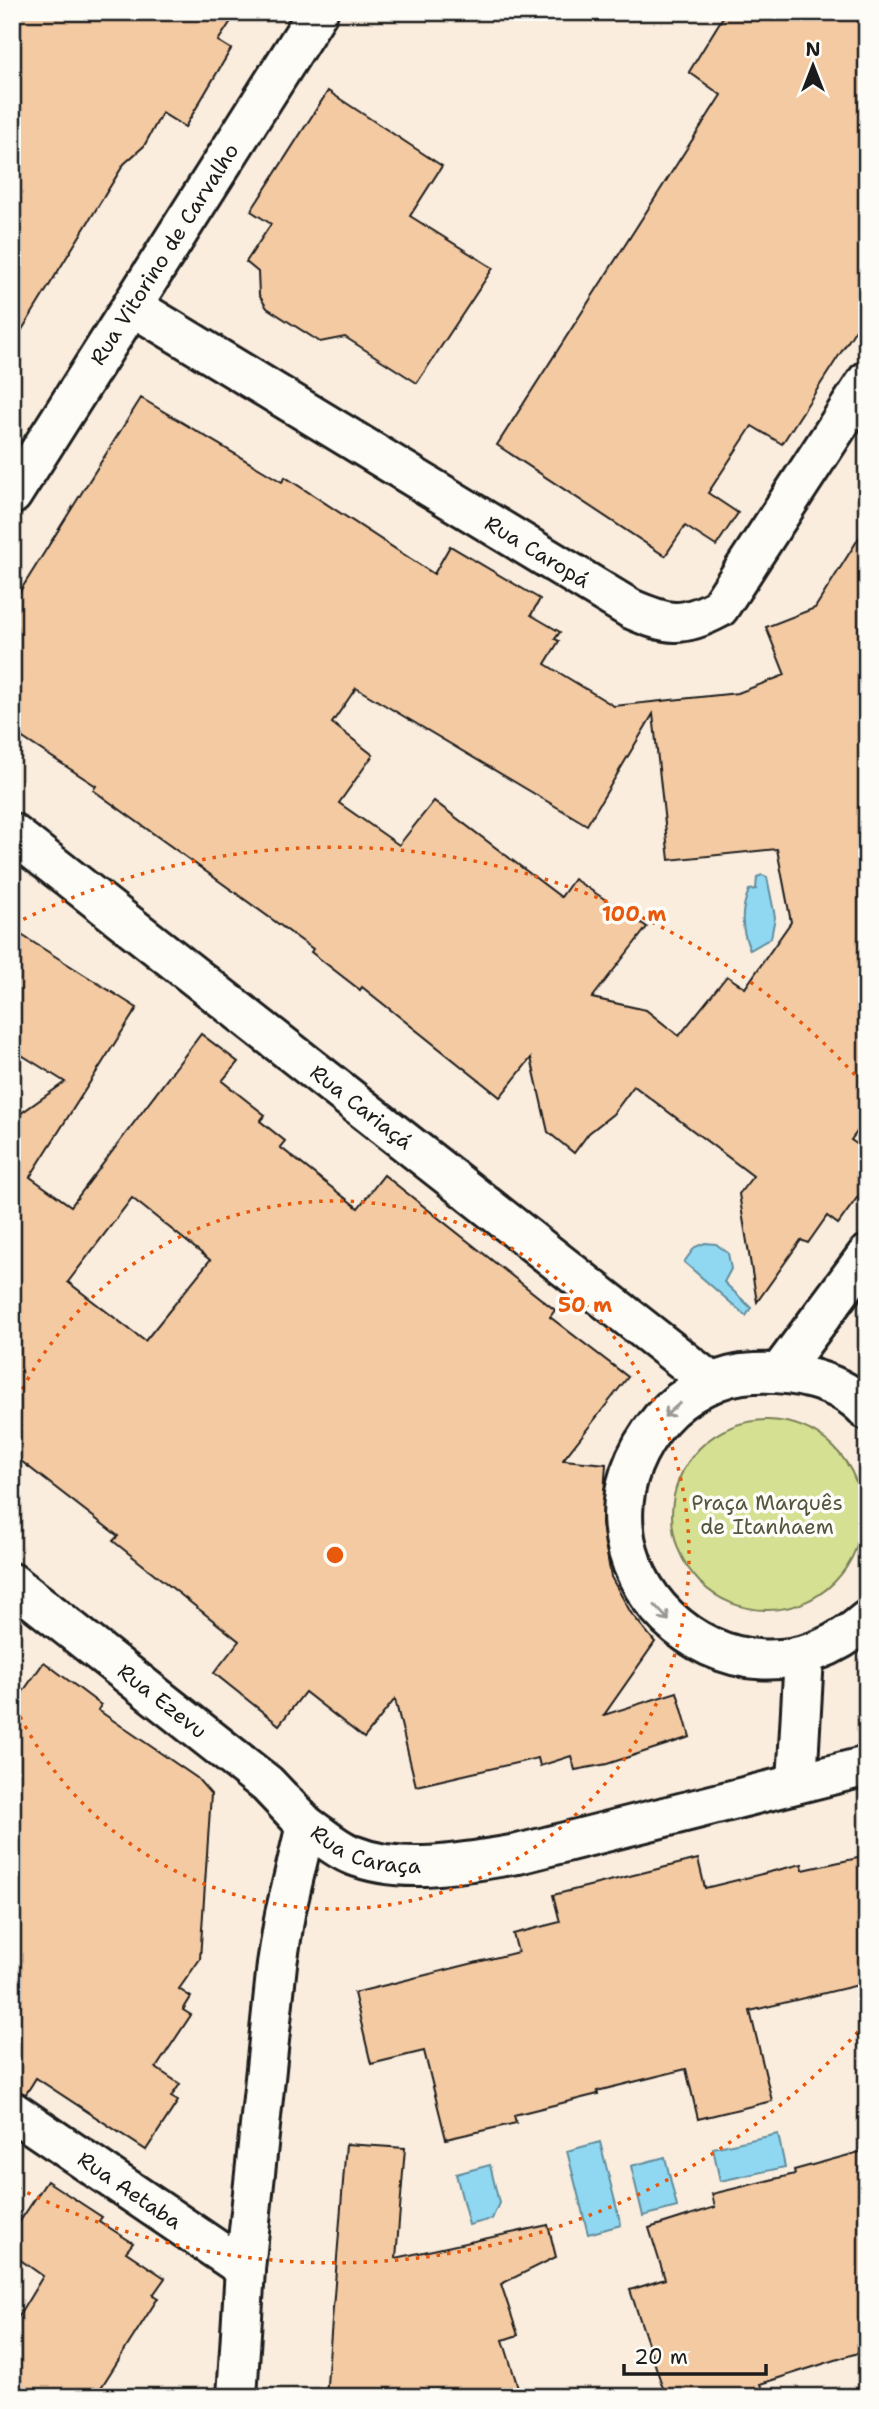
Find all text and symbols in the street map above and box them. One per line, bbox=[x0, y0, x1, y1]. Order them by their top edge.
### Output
north arrow bbox=[778, 32, 848, 102]
text: N bbox=[805, 37, 821, 62]
street label: Rua Vitorino de Carvalho bbox=[84, 138, 245, 371]
street label: Rua Caropá bbox=[479, 509, 595, 595]
text: 100 m bbox=[602, 900, 666, 928]
street label: Rua Cariaçá bbox=[304, 1058, 418, 1156]
text: 50 m bbox=[558, 1291, 612, 1319]
one-way arrow bbox=[663, 1402, 681, 1418]
park label: Praça Marquês de Itanhaem bbox=[691, 1489, 843, 1541]
centre of rings bbox=[323, 1543, 347, 1567]
one-way arrow bbox=[654, 1604, 670, 1622]
street label: Rua Ezevu bbox=[112, 1657, 212, 1745]
street label: Rua Caraça bbox=[305, 1819, 421, 1880]
street label: Rua Aetaba bbox=[72, 2145, 187, 2236]
scale bar bbox=[624, 2332, 765, 2376]
text: 20 m bbox=[634, 2343, 688, 2371]

